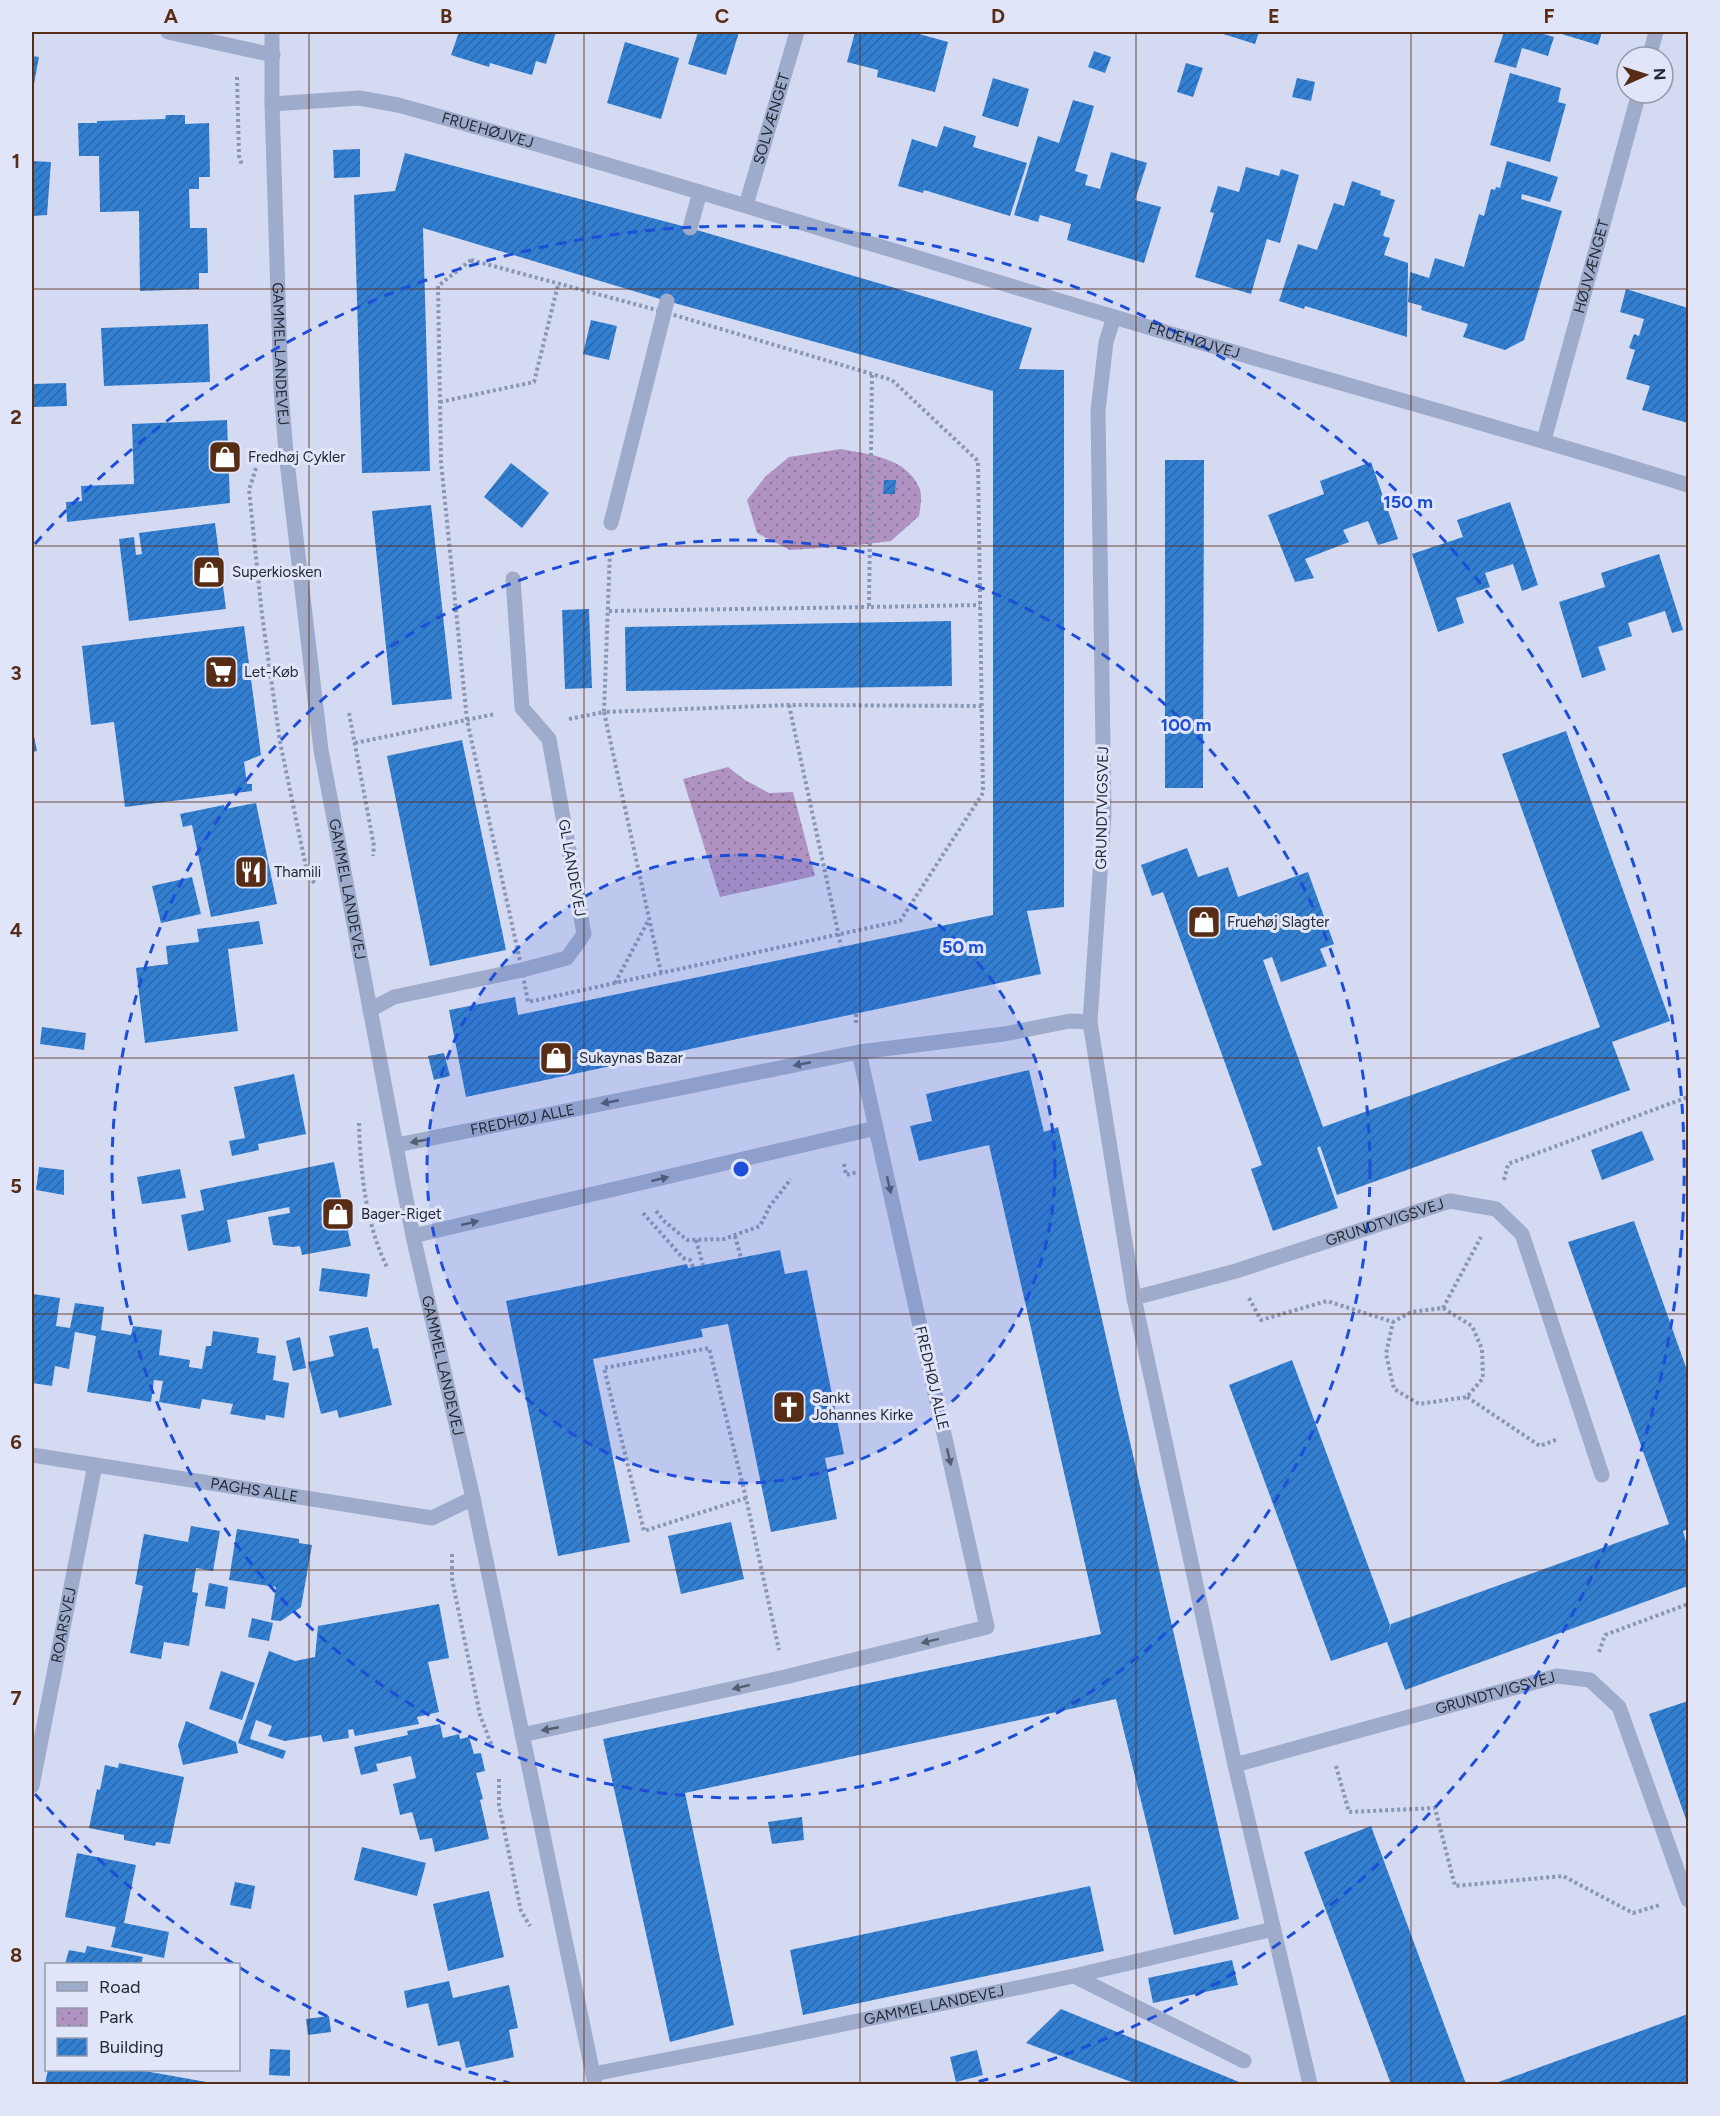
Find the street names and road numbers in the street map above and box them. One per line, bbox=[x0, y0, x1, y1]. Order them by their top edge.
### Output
street label: SOLVÆNGET bbox=[749, 70, 794, 166]
street label: FRUEHØJVEJ bbox=[440, 109, 536, 152]
street label: HØJVÆNGET bbox=[1570, 217, 1613, 315]
street label: GAMMEL LANDEVEJ bbox=[269, 282, 293, 426]
street label: FRUEHØJVEJ bbox=[1146, 319, 1242, 363]
street label: GRUNDTVIGSVEJ bbox=[1092, 746, 1112, 870]
street label: GAMMEL LANDEVEJ bbox=[325, 817, 369, 961]
street label: GL LANDEVEJ bbox=[555, 818, 589, 918]
street label: FREDHØJ ALLE bbox=[469, 1100, 576, 1139]
street label: GRUNDTVIGSVEJ bbox=[1323, 1195, 1446, 1250]
street label: GAMMEL LANDEVEJ bbox=[418, 1294, 467, 1437]
street label: FREDHØJ ALLE bbox=[911, 1324, 953, 1432]
street label: PAGHS ALLE bbox=[209, 1474, 299, 1506]
street label: ROARSVEJ bbox=[47, 1586, 80, 1664]
street label: GRUNDTVIGSVEJ bbox=[1433, 1668, 1557, 1718]
street label: GAMMEL LANDEVEJ bbox=[862, 1982, 1006, 2029]

